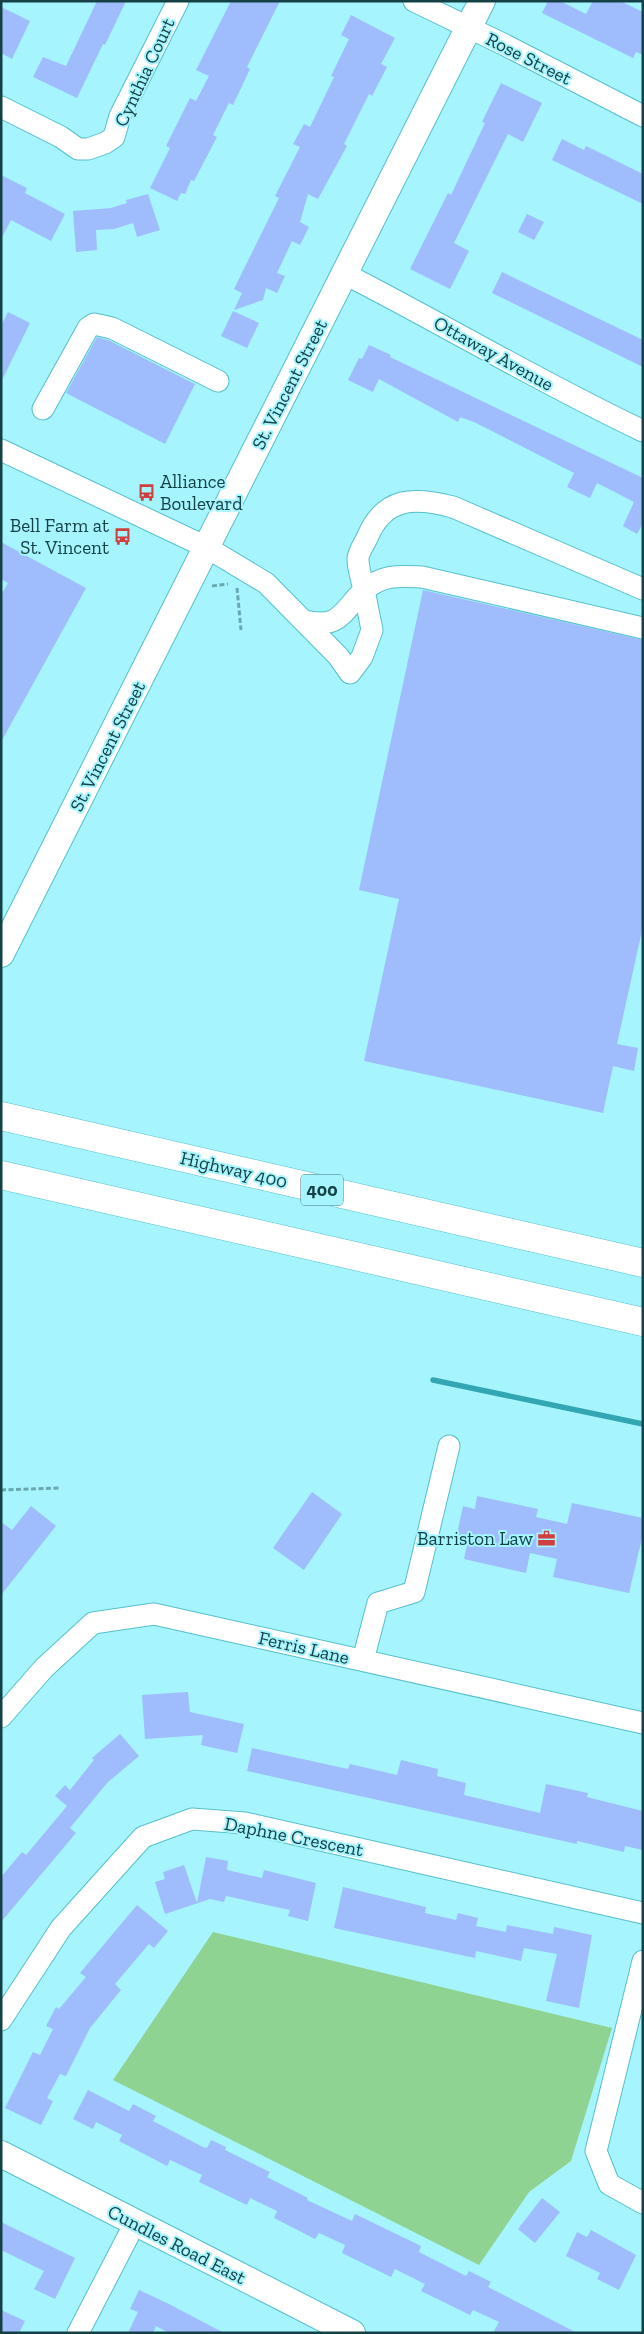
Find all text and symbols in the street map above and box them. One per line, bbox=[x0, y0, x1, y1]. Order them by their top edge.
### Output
street label: Cynthia Court bbox=[109, 14, 180, 130]
street label: Rose Street bbox=[482, 27, 575, 90]
street label: Ottaway Avenue bbox=[430, 311, 558, 396]
street label: St. Vincent Street bbox=[247, 315, 332, 453]
place label: Alliance Boulevard bbox=[160, 470, 243, 515]
bus stop icon: Alliance Boulevard bbox=[136, 482, 156, 502]
place label: Bell Farm at St. Vincent bbox=[10, 514, 109, 559]
bus stop icon: Bell Farm at St. Vincent bbox=[113, 526, 133, 546]
street label: St. Vincent Street bbox=[65, 677, 150, 815]
street label: Highway 400 bbox=[178, 1146, 290, 1193]
road number: 400 bbox=[301, 1174, 343, 1206]
place label: Barriston Law bbox=[417, 1527, 533, 1550]
office icon: Barriston Law bbox=[537, 1528, 557, 1548]
street label: Ferris Lane bbox=[256, 1626, 352, 1669]
street label: Daphne Crescent bbox=[223, 1812, 365, 1861]
street label: Cundles Road East bbox=[104, 2200, 250, 2289]

